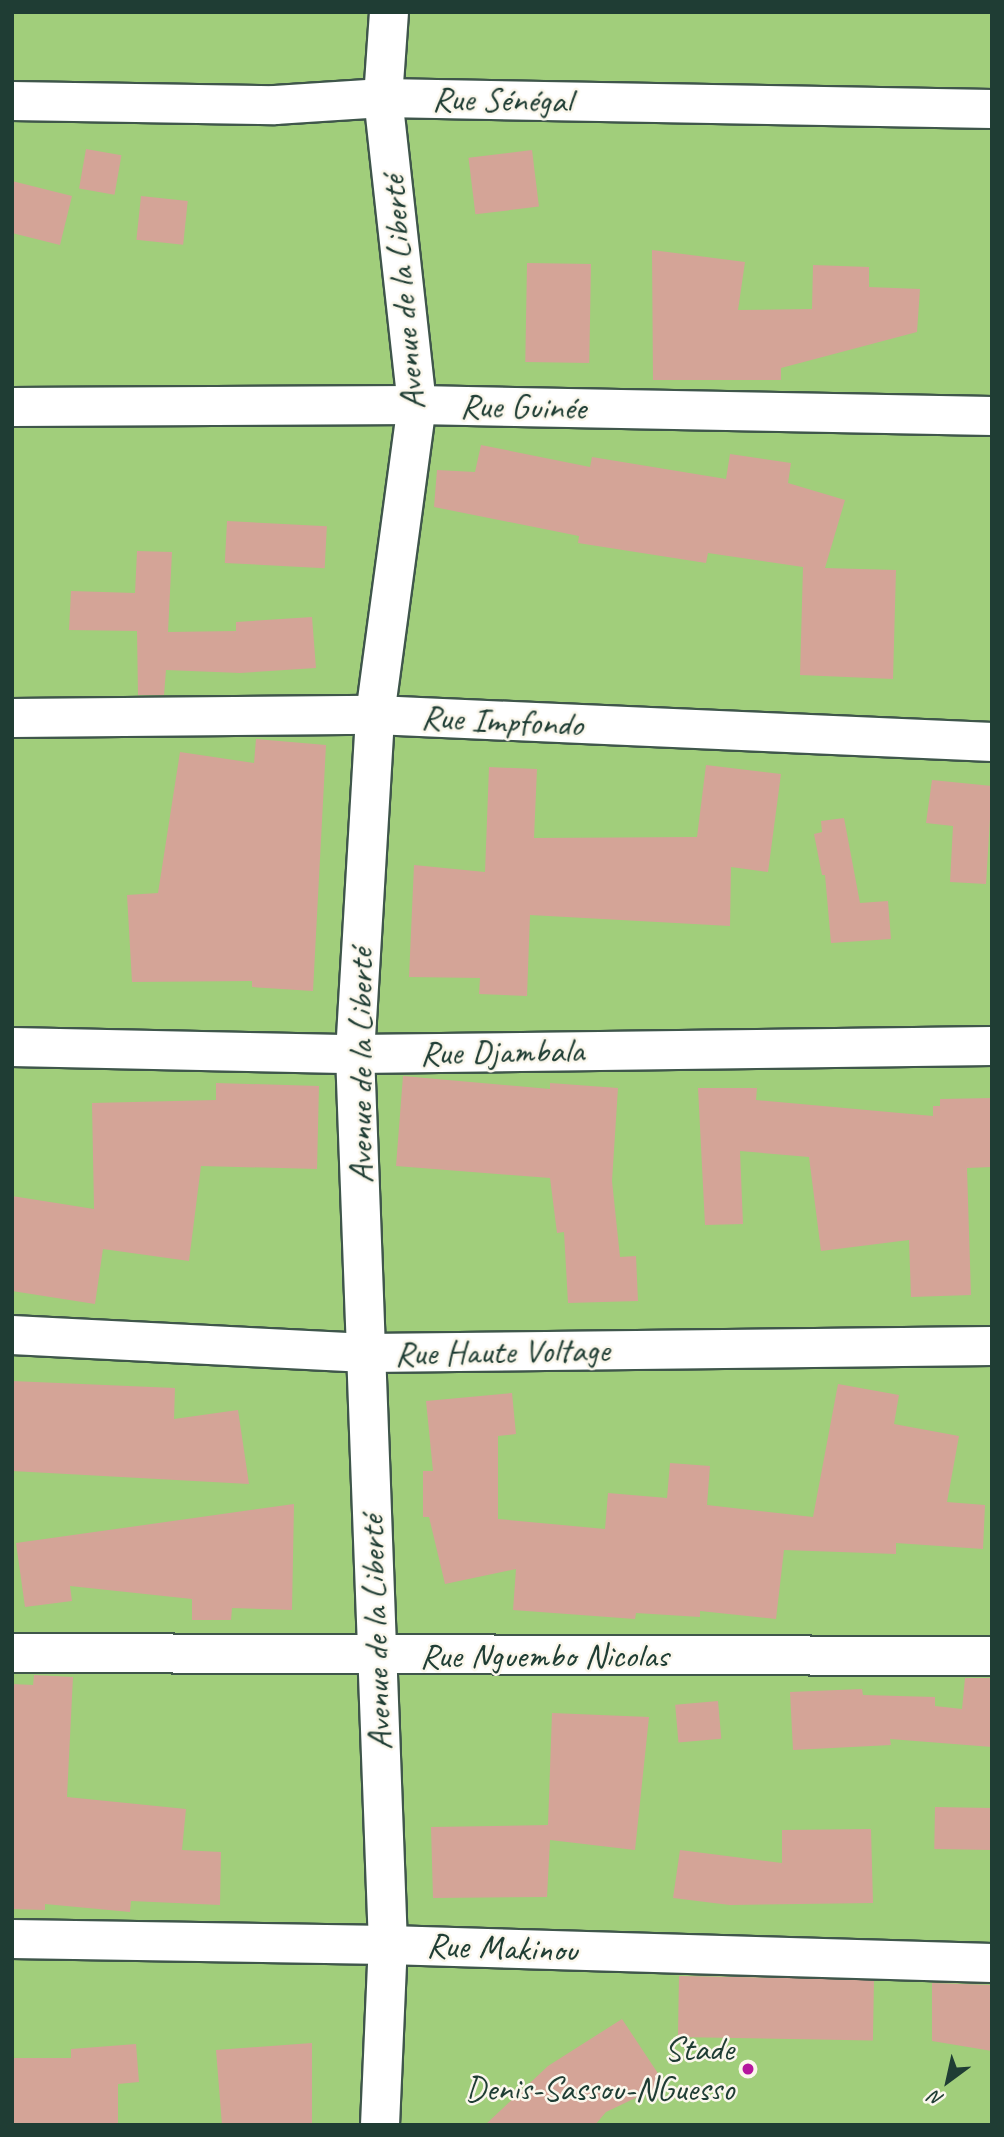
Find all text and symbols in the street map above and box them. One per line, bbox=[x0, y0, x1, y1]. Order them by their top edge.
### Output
street label: Rue Sénégal bbox=[432, 78, 572, 122]
street label: Avenue de la Liberté bbox=[372, 174, 434, 412]
street label: Rue Guinée bbox=[460, 385, 586, 429]
street label: Rue Impfondo bbox=[420, 696, 584, 746]
street label: Avenue de la Liberté bbox=[340, 948, 382, 1184]
street label: Rue Djambala bbox=[419, 1030, 585, 1074]
street label: Rue Haute Voltage bbox=[395, 1329, 609, 1375]
street label: Avenue de la Liberté bbox=[351, 1514, 401, 1752]
street label: Rue Nguembo Nicolas bbox=[418, 1635, 670, 1677]
street label: Rue Makinou bbox=[426, 1924, 578, 1972]
place label: Stade Denis-Sassou-NGuesso bbox=[465, 2028, 734, 2110]
north arrow bbox=[913, 2046, 983, 2116]
marker: Stade Denis-Sassou-NGuesso bbox=[740, 2061, 756, 2077]
text: N bbox=[925, 2085, 948, 2112]

